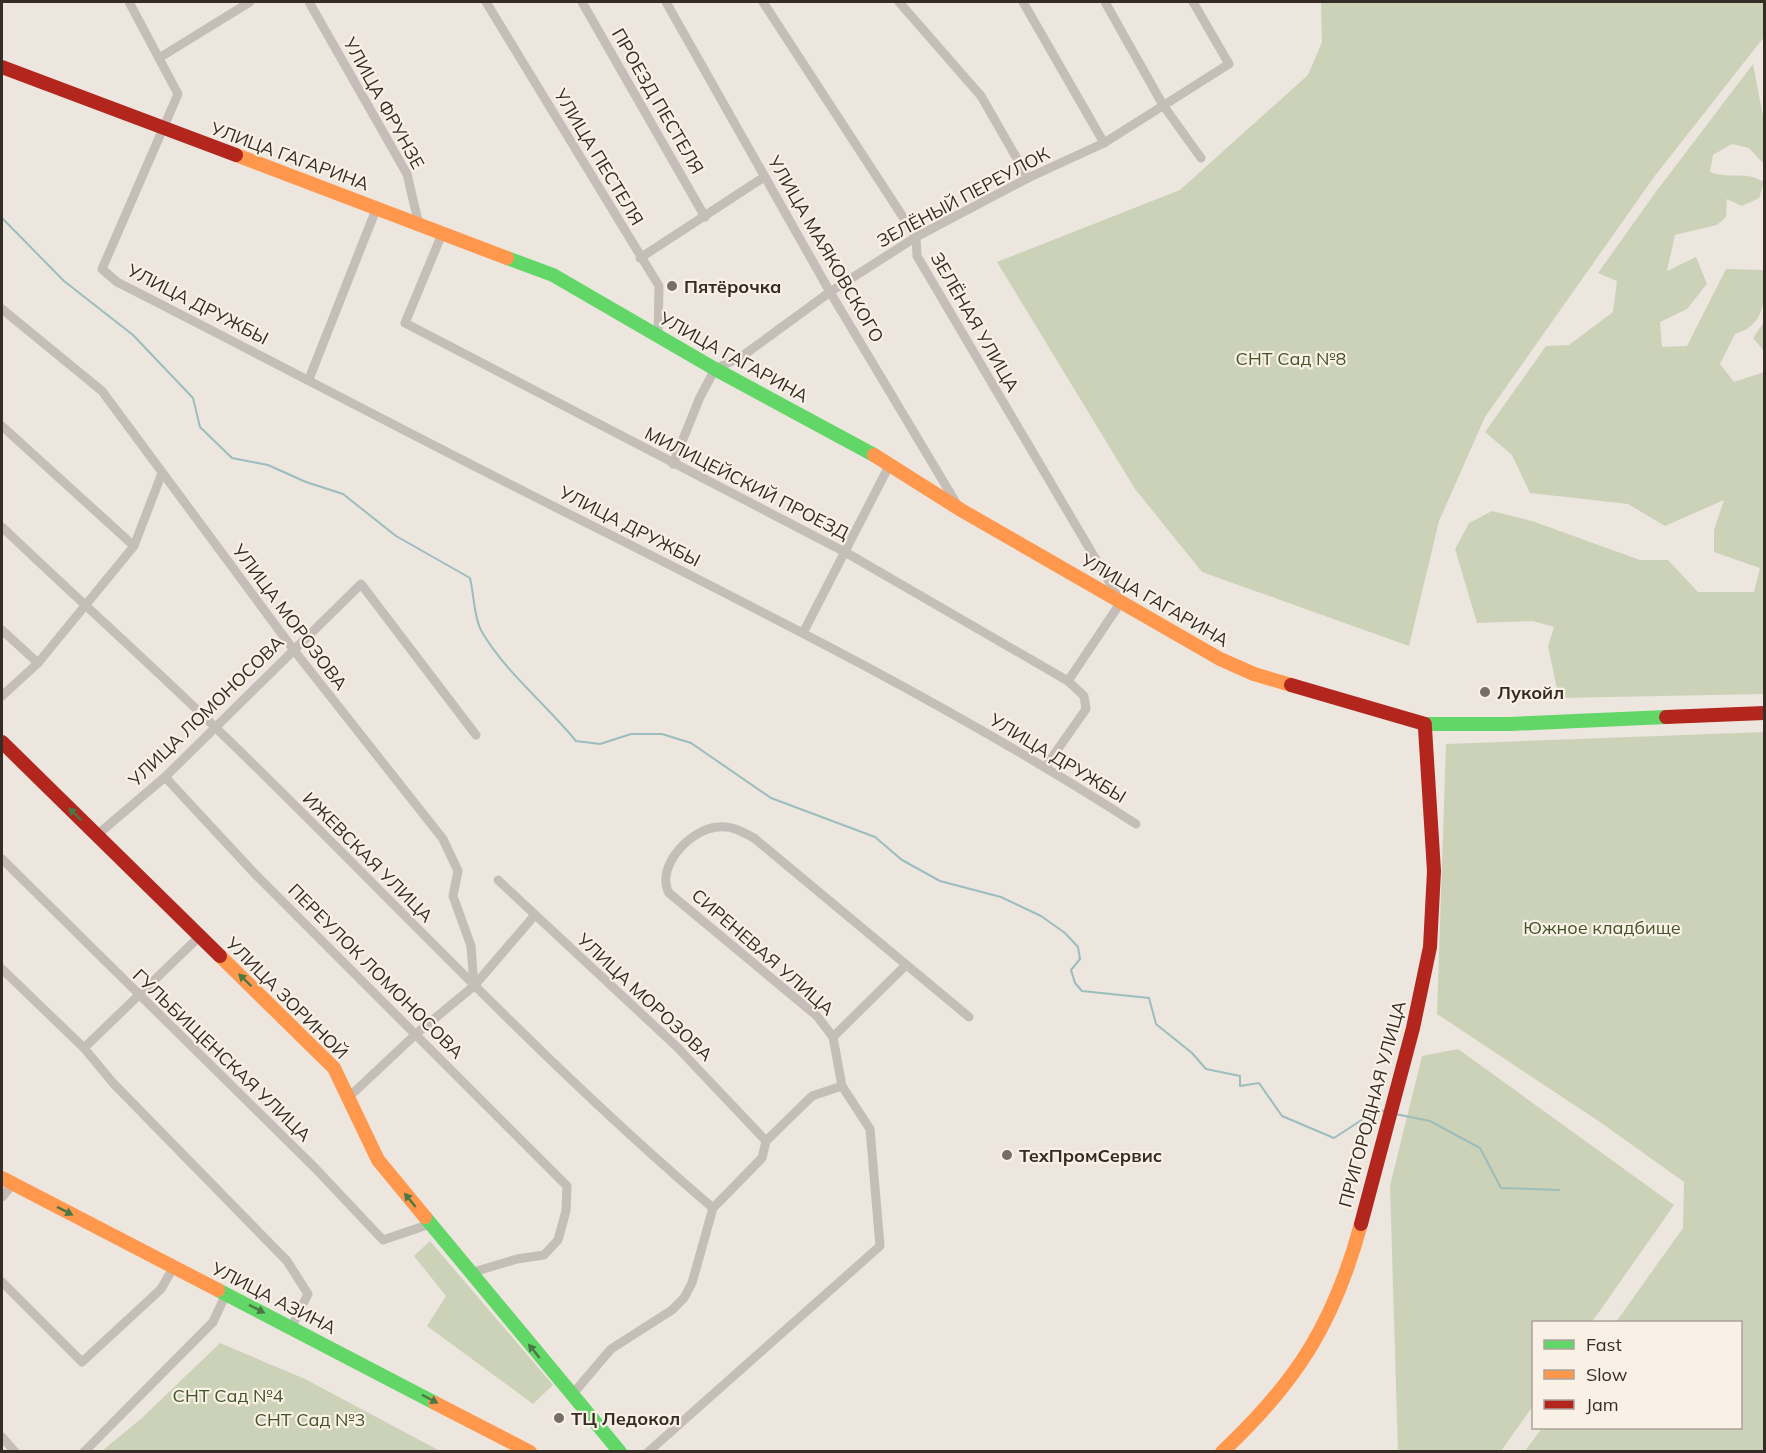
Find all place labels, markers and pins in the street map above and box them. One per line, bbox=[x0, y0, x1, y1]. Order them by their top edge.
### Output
place label: Пятёрочка bbox=[684, 275, 781, 298]
marker: Пятёрочка bbox=[665, 279, 679, 293]
place label: Лукойл bbox=[1497, 681, 1564, 704]
marker: Лукойл bbox=[1478, 685, 1492, 699]
place label: ТехПромСервис bbox=[1019, 1144, 1162, 1167]
marker: ТехПромСервис bbox=[1000, 1148, 1014, 1162]
place label: ТЦ Ледокол bbox=[571, 1407, 680, 1430]
marker: ТЦ Ледокол bbox=[552, 1411, 566, 1425]

